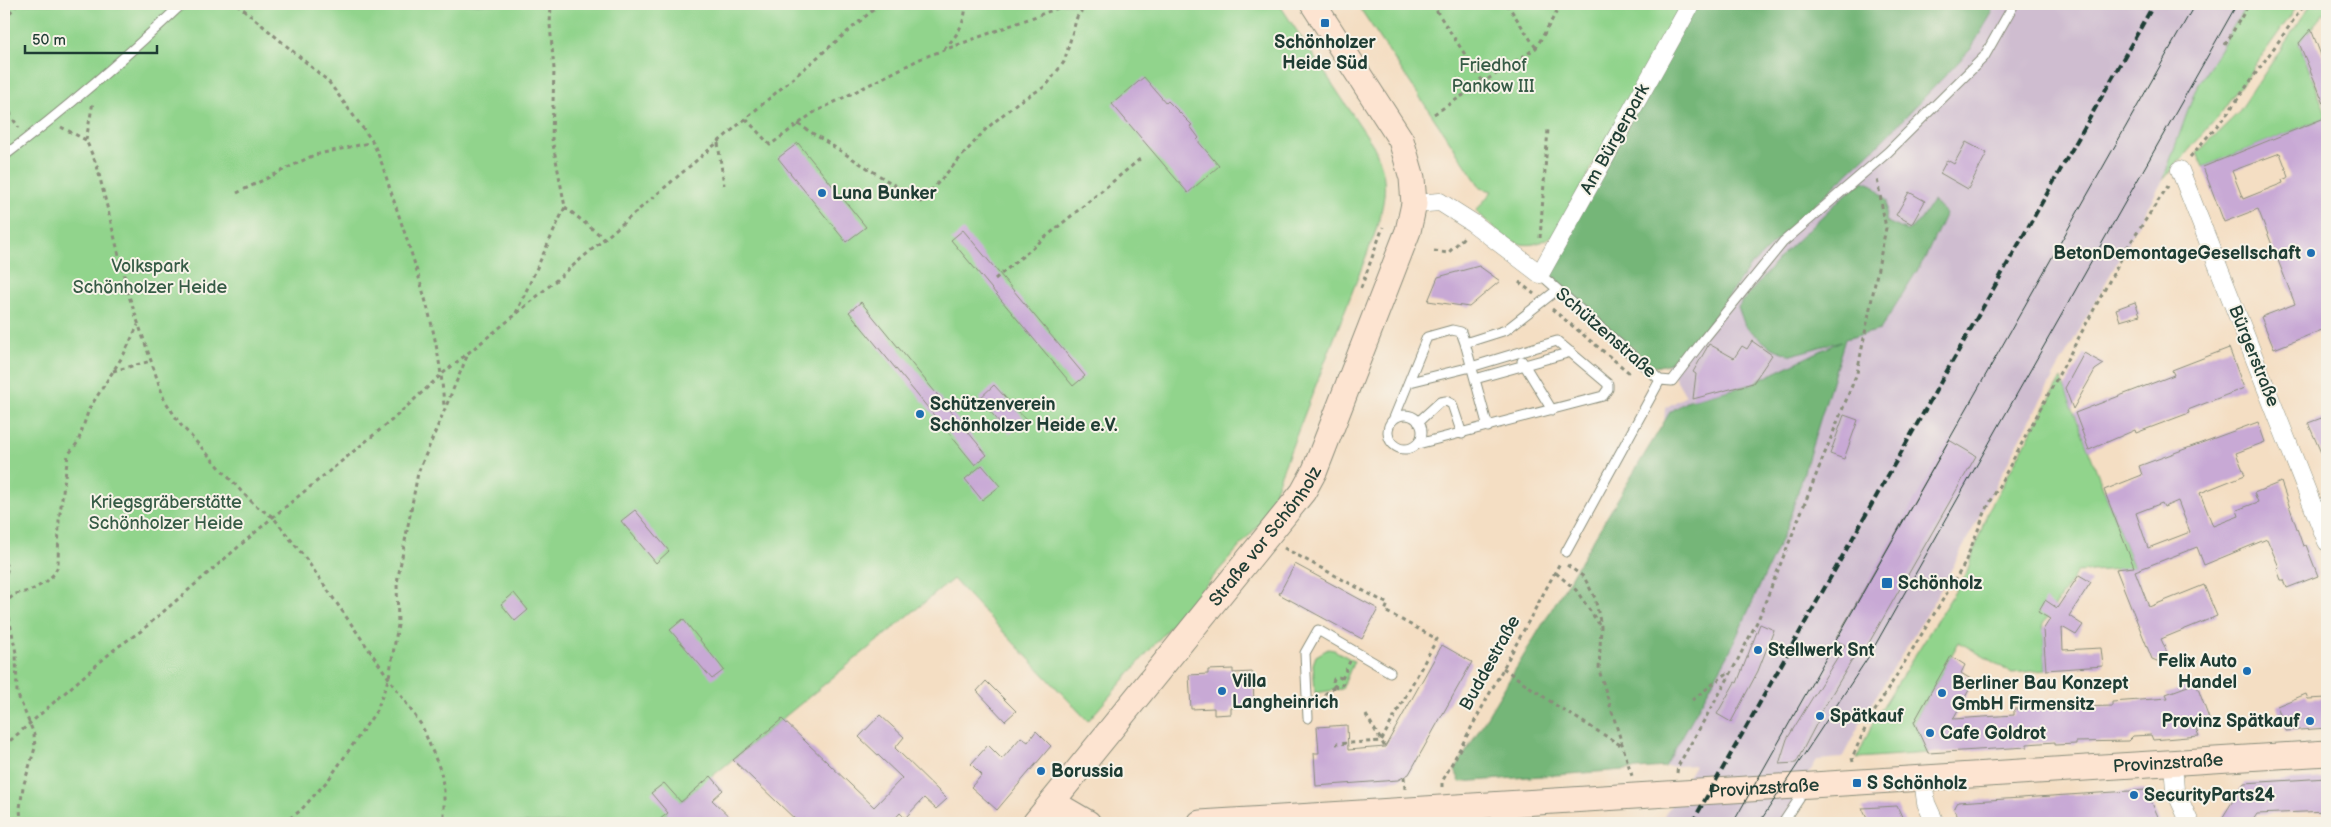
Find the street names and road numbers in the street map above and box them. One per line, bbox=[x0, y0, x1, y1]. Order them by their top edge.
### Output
street label: Am Bürgerpark bbox=[1576, 80, 1654, 198]
street label: Schützenstraße bbox=[1551, 284, 1661, 383]
street label: Bürgerstraße bbox=[2224, 302, 2284, 410]
street label: Straße vor Schönholz bbox=[1204, 462, 1326, 610]
street label: Buddestraße bbox=[1455, 612, 1525, 714]
street label: Provinzstraße bbox=[2112, 749, 2224, 777]
street label: Provinzstraße bbox=[1708, 774, 1820, 802]

